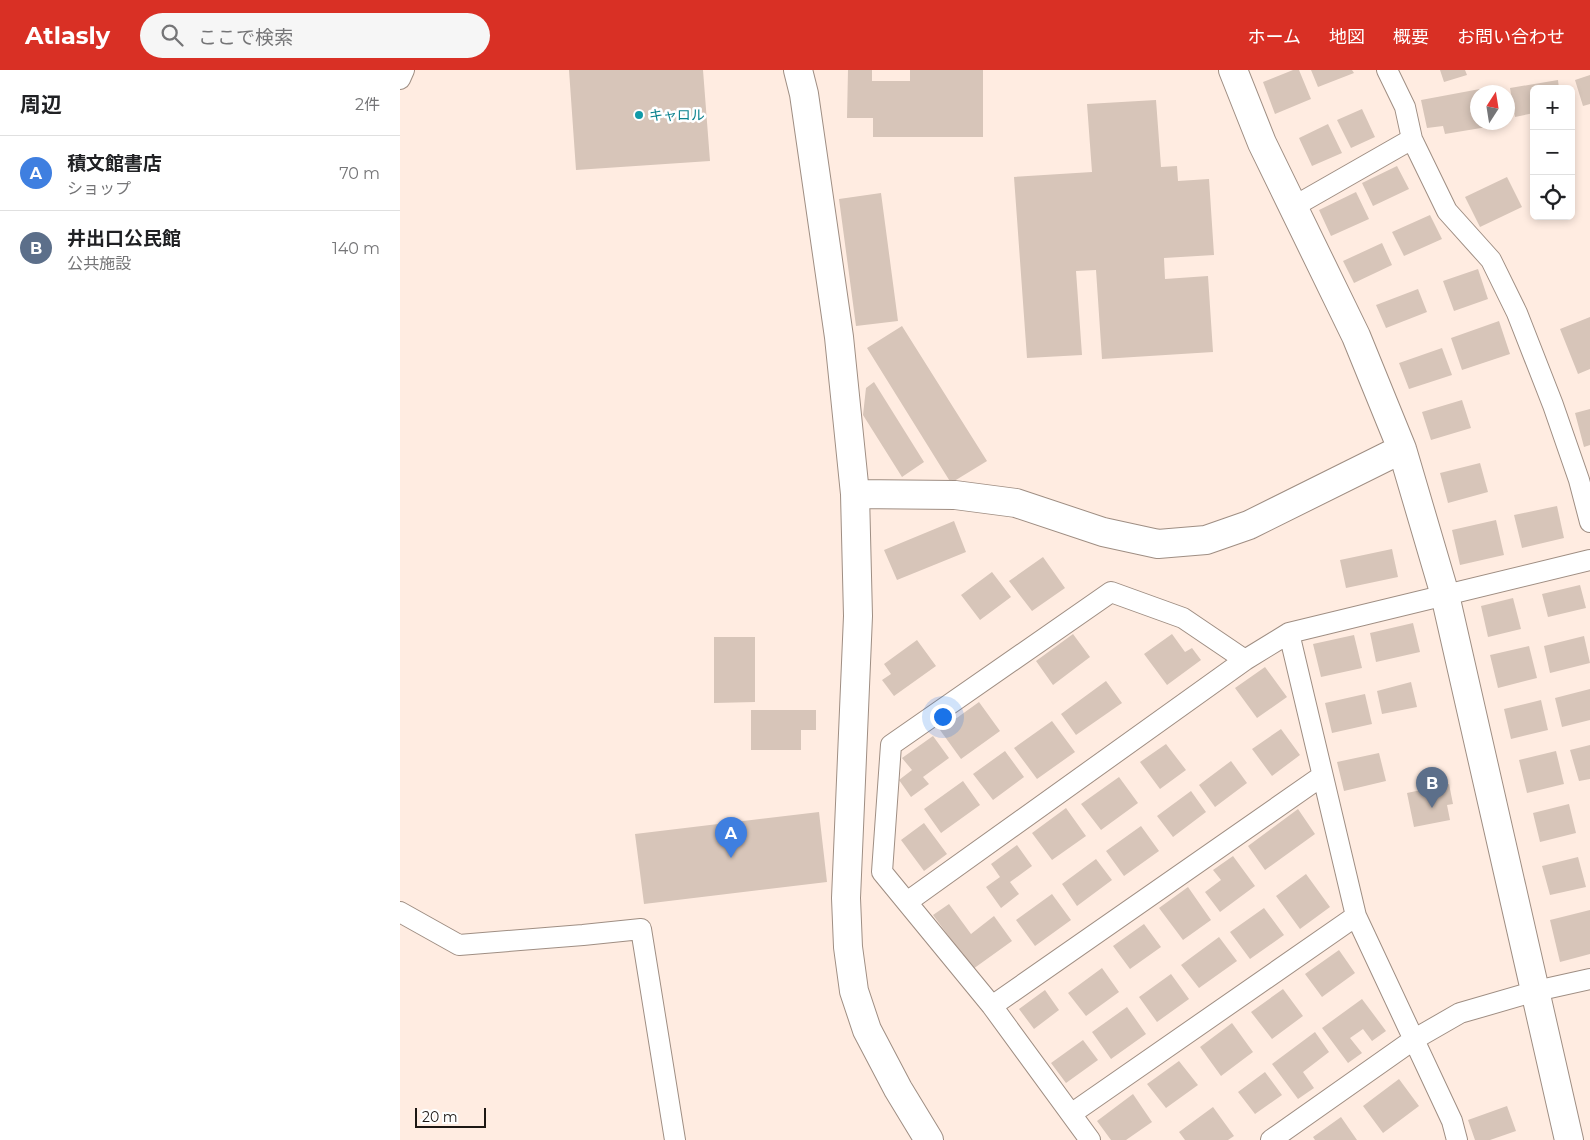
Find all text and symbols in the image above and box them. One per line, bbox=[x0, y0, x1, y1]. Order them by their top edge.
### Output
search box bbox=[140, 13, 490, 58]
text: Atlasly bbox=[25, 21, 110, 50]
icon: search bbox=[158, 21, 186, 49]
text: ここで検索 bbox=[198, 26, 293, 49]
text: ホーム bbox=[1248, 26, 1301, 48]
text: 地図 bbox=[1329, 26, 1365, 48]
text: 概要 bbox=[1393, 26, 1429, 48]
text: お問い合わせ bbox=[1457, 26, 1565, 48]
north arrow bbox=[1470, 85, 1515, 130]
map controls bbox=[1530, 85, 1575, 220]
button: + bbox=[1530, 85, 1575, 130]
text: 周辺 bbox=[20, 92, 62, 117]
text: 2件 bbox=[355, 95, 380, 114]
place label: キャロル bbox=[649, 106, 705, 124]
marker: キャロル bbox=[633, 109, 645, 121]
button: − bbox=[1530, 130, 1575, 175]
text: 積文館書店 bbox=[67, 152, 162, 175]
text: A bbox=[30, 164, 42, 183]
text: 70 m bbox=[339, 164, 380, 183]
button: locate bbox=[1530, 175, 1575, 220]
text: ショップ bbox=[67, 179, 131, 198]
text: 井出口公民館 bbox=[67, 227, 181, 250]
text: B bbox=[30, 239, 42, 258]
text: 140 m bbox=[332, 239, 380, 258]
text: 公共施設 bbox=[67, 254, 131, 273]
your location bbox=[930, 704, 956, 730]
pin: B bbox=[1416, 767, 1448, 808]
pin: A bbox=[715, 817, 747, 858]
scale bar bbox=[415, 1105, 486, 1128]
text: 20 m bbox=[422, 1108, 458, 1126]

